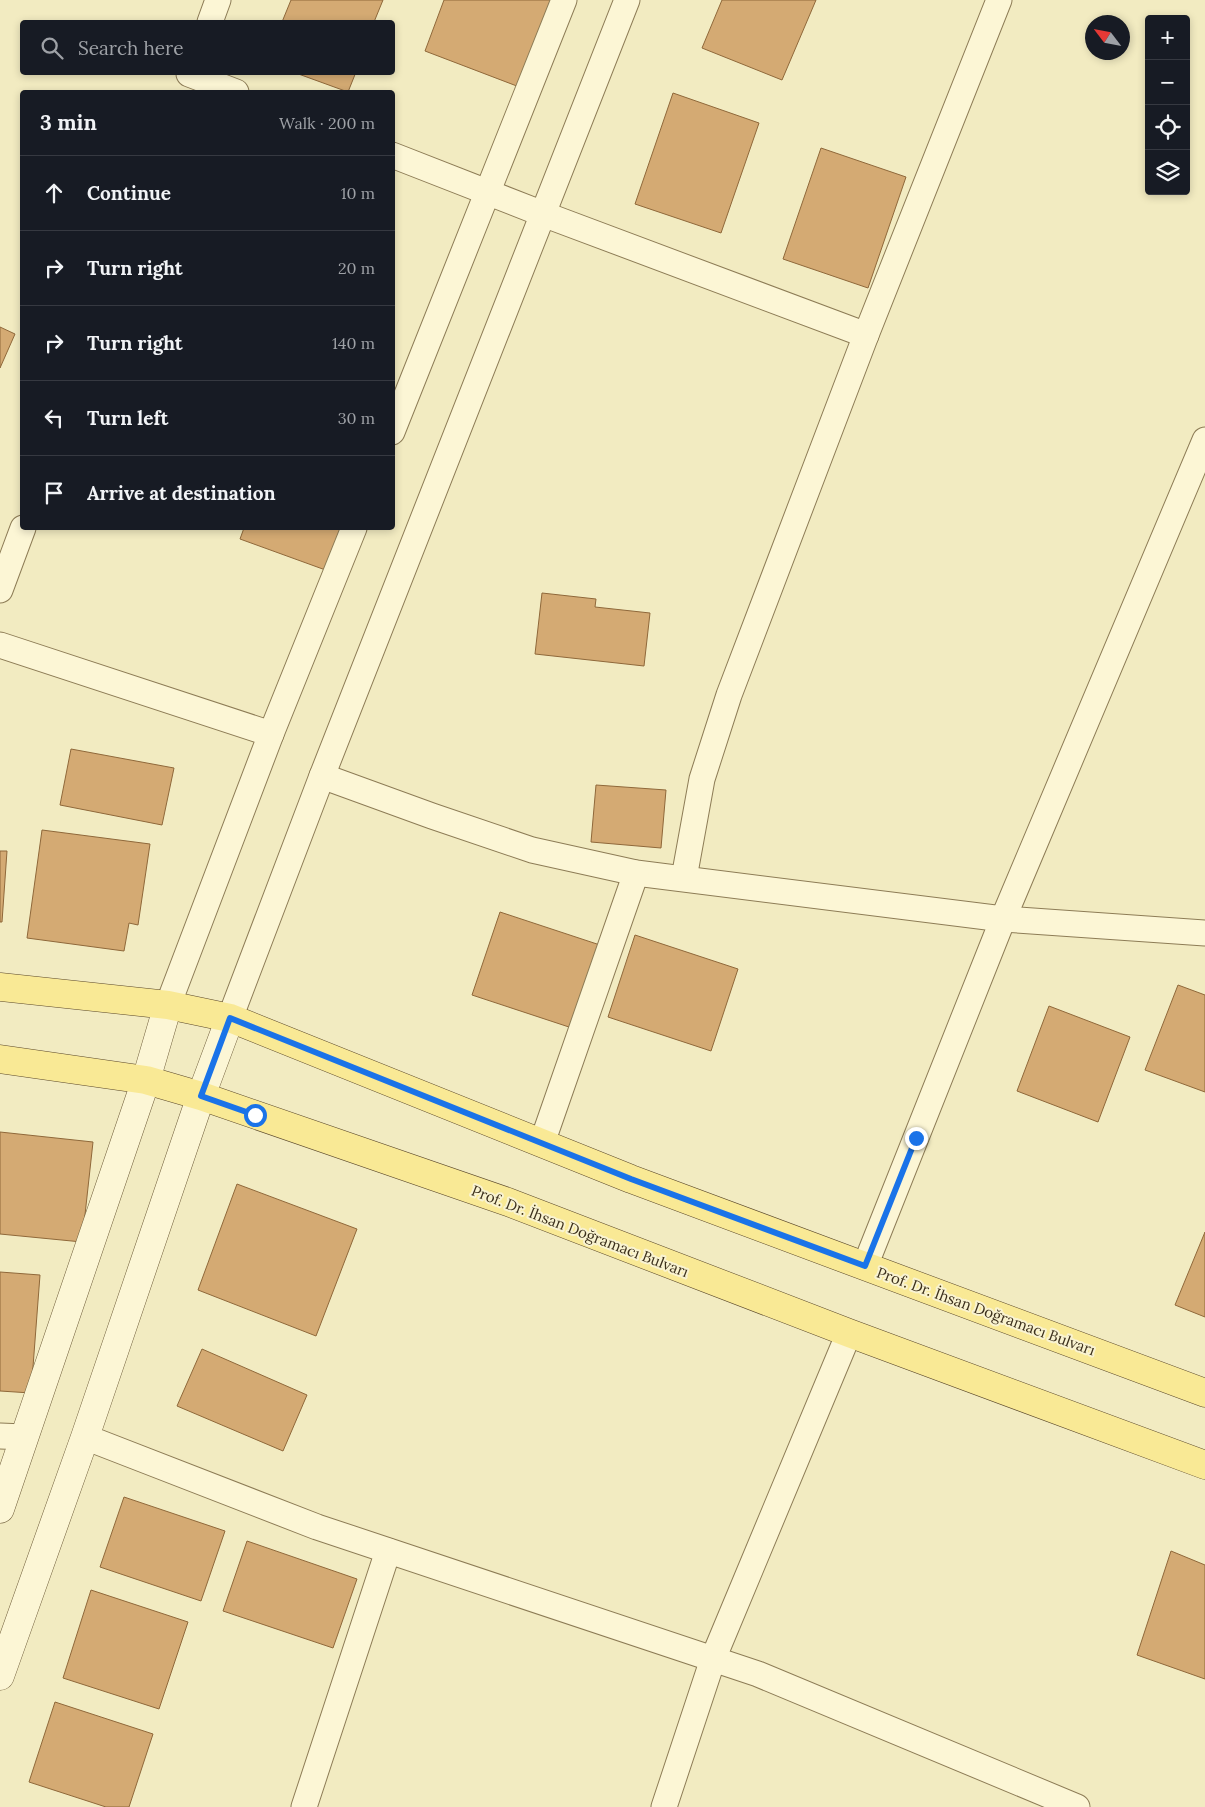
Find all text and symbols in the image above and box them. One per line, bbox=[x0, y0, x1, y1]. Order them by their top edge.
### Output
north arrow bbox=[1085, 15, 1130, 60]
map controls bbox=[1145, 15, 1190, 195]
button: + bbox=[1145, 15, 1190, 60]
search box bbox=[20, 20, 395, 75]
icon: search bbox=[38, 34, 66, 62]
text: Search here bbox=[78, 36, 184, 60]
button: − bbox=[1145, 60, 1190, 105]
button: locate bbox=[1145, 105, 1190, 150]
text: 3 min bbox=[40, 109, 97, 136]
text: Walk · 200 m bbox=[279, 113, 375, 133]
button: layers bbox=[1145, 150, 1190, 195]
icon: ahead bbox=[40, 179, 68, 207]
text: Continue bbox=[87, 181, 171, 205]
text: 10 m bbox=[341, 183, 375, 203]
icon: right bbox=[40, 254, 68, 282]
text: Turn right bbox=[87, 256, 183, 280]
text: 20 m bbox=[338, 258, 375, 278]
icon: right bbox=[40, 329, 68, 357]
text: Turn right bbox=[87, 331, 183, 355]
text: 140 m bbox=[332, 333, 375, 353]
icon: left bbox=[40, 404, 68, 432]
text: Turn left bbox=[87, 406, 168, 430]
text: 30 m bbox=[338, 408, 375, 428]
icon: arrive bbox=[40, 479, 68, 507]
text: Arrive at destination bbox=[87, 481, 276, 505]
route start bbox=[244, 1104, 267, 1127]
route end bbox=[905, 1127, 928, 1150]
street label: Prof. Dr. İhsan Doğramacı Bulvarı bbox=[469, 1181, 691, 1281]
street label: Prof. Dr. İhsan Doğramacı Bulvarı bbox=[874, 1263, 1098, 1359]

